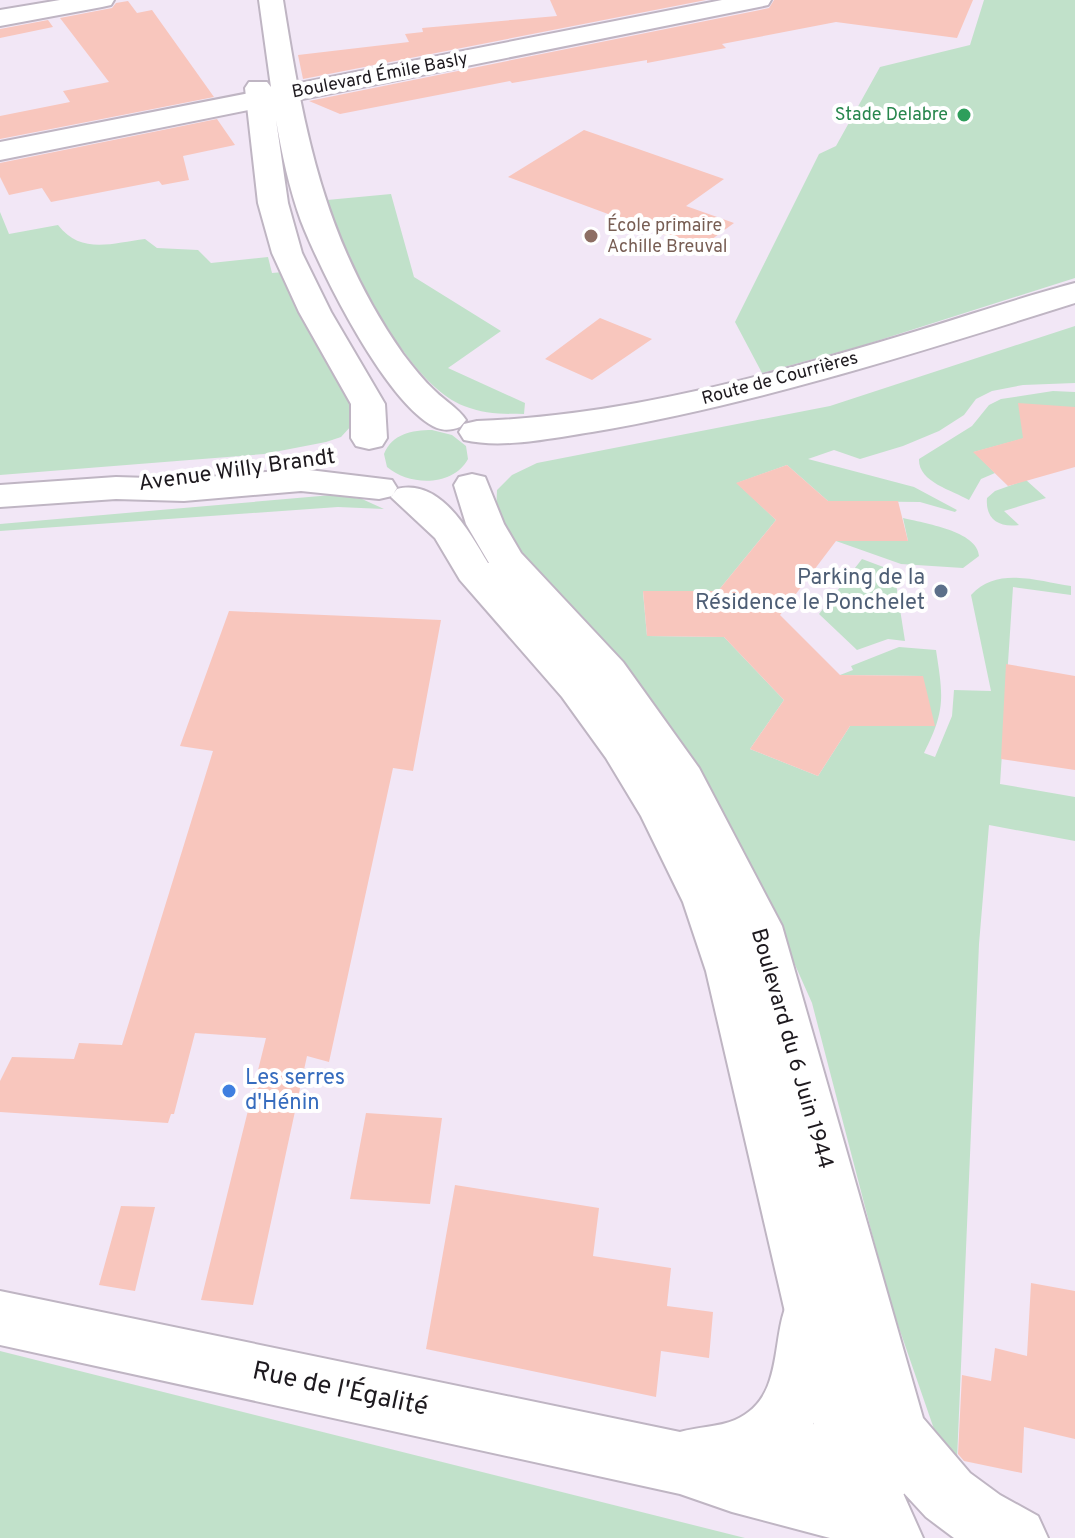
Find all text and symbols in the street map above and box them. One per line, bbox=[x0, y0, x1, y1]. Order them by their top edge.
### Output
street label: Boulevard Émile Basly bbox=[290, 46, 470, 104]
place label: Stade Delabre bbox=[835, 104, 948, 127]
marker: Stade Delabre bbox=[955, 106, 973, 124]
place label: École primaire Achille Breuval bbox=[607, 213, 728, 259]
marker: École primaire Achille Breuval bbox=[582, 227, 600, 245]
street label: Route de Courrières bbox=[699, 347, 861, 411]
street label: Avenue Willy Brandt bbox=[137, 444, 337, 498]
place label: Parking de la Résidence le Ponchelet bbox=[695, 565, 925, 617]
marker: Parking de la Résidence le Ponchelet bbox=[932, 582, 950, 600]
street label: Boulevard du 6 Juin 1944 bbox=[744, 926, 838, 1172]
place label: Les serres d'Hénin bbox=[245, 1065, 345, 1117]
marker: Les serres d'Hénin bbox=[220, 1082, 238, 1100]
street label: Rue de l'Égalité bbox=[249, 1353, 431, 1425]

